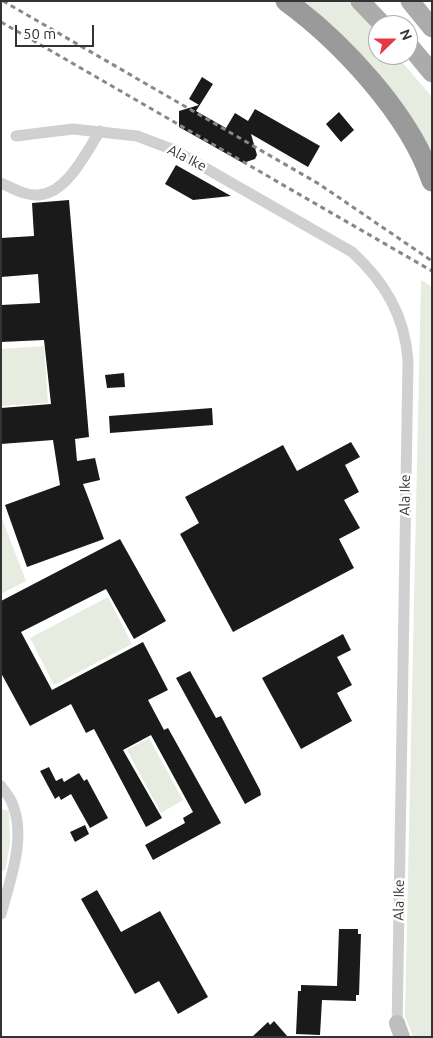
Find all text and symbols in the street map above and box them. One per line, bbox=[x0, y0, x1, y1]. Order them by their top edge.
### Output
scale bar bbox=[18, 15, 96, 47]
north arrow bbox=[368, 15, 418, 65]
text: 50 m bbox=[23, 25, 56, 42]
text: N bbox=[397, 27, 415, 43]
street label: Ala Ike bbox=[165, 141, 209, 175]
street label: Ala Ike bbox=[396, 474, 414, 516]
street label: Ala Ike bbox=[390, 879, 408, 921]

